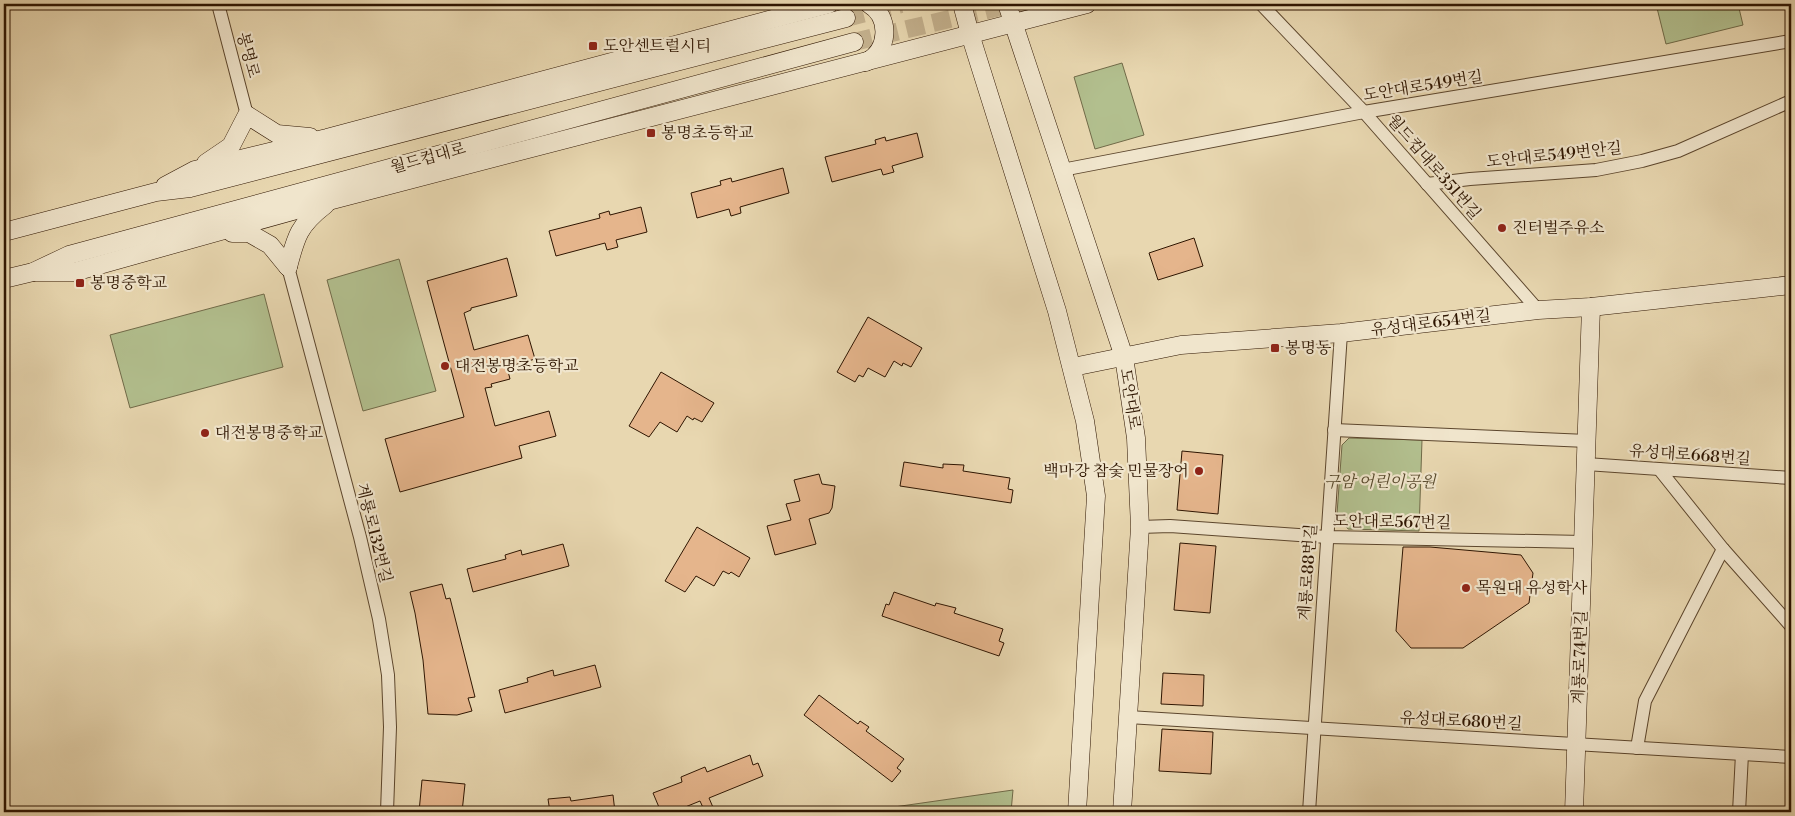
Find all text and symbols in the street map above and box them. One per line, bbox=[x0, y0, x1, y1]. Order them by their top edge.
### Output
street label: 봉명로 bbox=[232, 30, 264, 81]
place label: 도안센트럴시티 bbox=[603, 36, 711, 56]
marker: 도안센트럴시티 bbox=[587, 40, 599, 52]
street label: 도안대로549번길 bbox=[1362, 67, 1484, 105]
street label: 월드컵대로351번길 bbox=[1383, 110, 1485, 224]
place label: 봉명초등학교 bbox=[661, 123, 754, 143]
marker: 봉명초등학교 bbox=[645, 127, 657, 139]
street label: 월드컵대로 bbox=[388, 138, 468, 178]
street label: 도안대로549번안길 bbox=[1485, 138, 1623, 172]
place label: 진터벌주유소 bbox=[1512, 218, 1605, 238]
marker: 진터벌주유소 bbox=[1496, 222, 1508, 234]
place label: 봉명중학교 bbox=[90, 273, 167, 293]
marker: 봉명중학교 bbox=[74, 277, 86, 289]
street label: 유성대로654번길 bbox=[1370, 306, 1492, 340]
place label: 봉명동 bbox=[1285, 338, 1332, 358]
marker: 봉명동 bbox=[1269, 342, 1281, 354]
place label: 대전봉명초등학교 bbox=[455, 356, 579, 376]
marker: 대전봉명초등학교 bbox=[439, 360, 451, 372]
street label: 도안대로 bbox=[1115, 367, 1145, 432]
place label: 대전봉명중학교 bbox=[215, 423, 323, 443]
marker: 대전봉명중학교 bbox=[199, 427, 211, 439]
street label: 유성대로668번길 bbox=[1628, 441, 1752, 469]
place label: 백마강 참숯 민물장어 bbox=[1043, 461, 1189, 481]
marker: 백마강 참숯 민물장어 bbox=[1193, 465, 1205, 477]
park label: 구암 어린이공원 bbox=[1324, 472, 1437, 492]
street label: 계룡로132번길 bbox=[352, 481, 396, 585]
street label: 도안대로567번길 bbox=[1333, 511, 1451, 533]
street label: 계룡로88번길 bbox=[1295, 523, 1321, 621]
place label: 목원대 유성학사 bbox=[1476, 578, 1588, 598]
marker: 목원대 유성학사 bbox=[1460, 582, 1472, 594]
street label: 계룡로74번길 bbox=[1568, 610, 1592, 704]
street label: 유성대로680번길 bbox=[1399, 708, 1523, 734]

